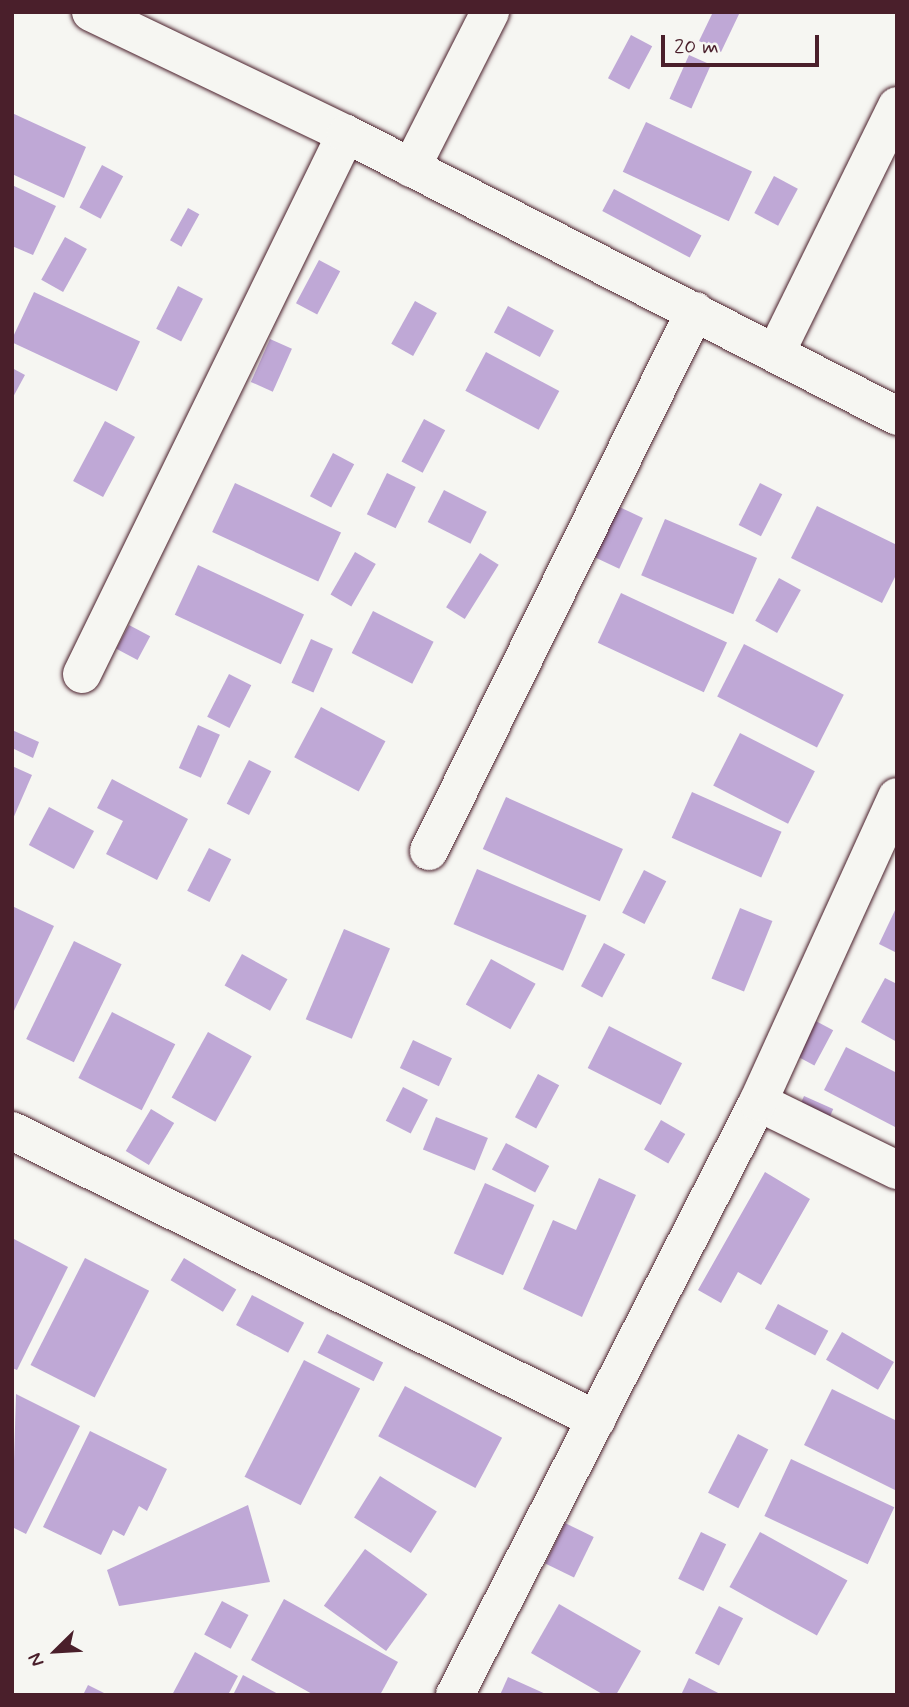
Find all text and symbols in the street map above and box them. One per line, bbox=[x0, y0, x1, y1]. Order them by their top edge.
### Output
scale bar bbox=[664, 21, 822, 65]
text: 20 m bbox=[674, 33, 719, 61]
north arrow bbox=[21, 1616, 91, 1686]
text: N bbox=[22, 1649, 50, 1671]

